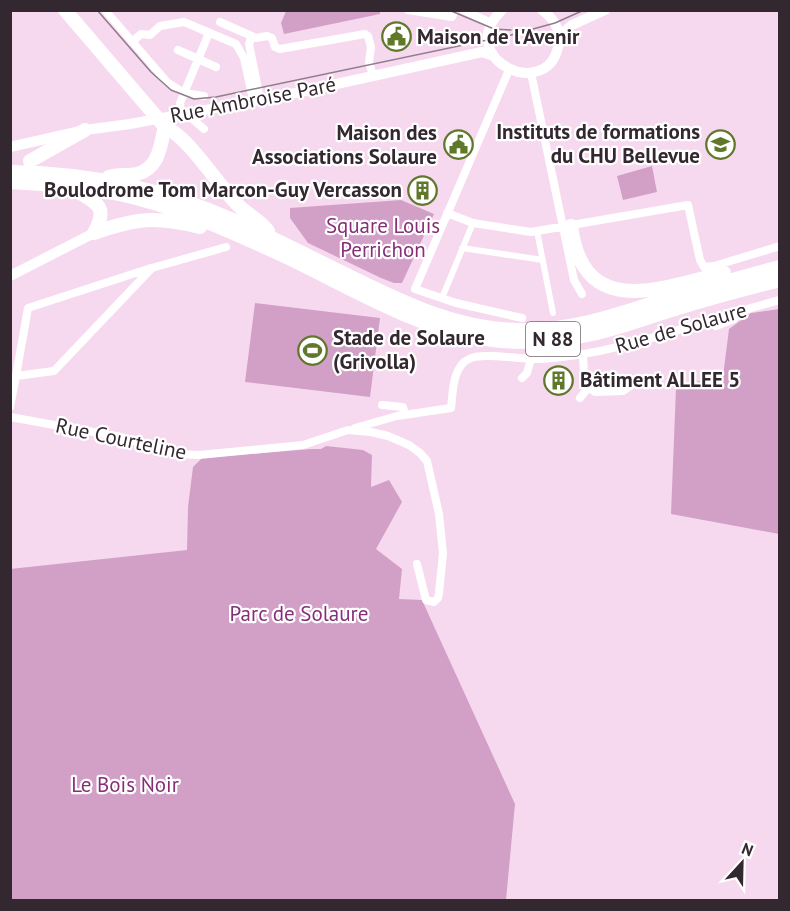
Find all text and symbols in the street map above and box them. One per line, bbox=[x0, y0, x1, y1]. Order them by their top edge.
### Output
public building icon: Maison de l'Avenir bbox=[380, 21, 412, 53]
place label: Maison de l'Avenir bbox=[417, 23, 580, 50]
street label: Rue Ambroise Paré bbox=[168, 70, 338, 129]
place label: Instituts de formations du CHU Bellevue bbox=[496, 118, 700, 169]
place label: Maison des Associations Solaure bbox=[252, 119, 437, 170]
school or university icon: Instituts de formations du CHU Bellevue bbox=[705, 128, 737, 160]
public building icon: Maison des Associations Solaure bbox=[442, 129, 474, 161]
building icon: Boulodrome Tom Marcon-Guy Vercasson bbox=[407, 174, 439, 206]
place label: Boulodrome Tom Marcon-Guy Vercasson bbox=[44, 176, 402, 203]
park label: Square Louis Perrichon bbox=[326, 212, 440, 263]
street label: Rue de Solaure bbox=[612, 296, 750, 359]
road number: N 88 bbox=[526, 322, 580, 356]
place label: Stade de Solaure (Grivolla) bbox=[333, 324, 485, 375]
sports icon: Stade de Solaure (Grivolla) bbox=[296, 334, 328, 366]
building icon: Bâtiment ALLEE 5 bbox=[543, 364, 575, 396]
place label: Bâtiment ALLEE 5 bbox=[580, 366, 740, 393]
street label: Rue Courteline bbox=[53, 411, 189, 466]
park label: Parc de Solaure bbox=[230, 600, 368, 627]
park label: Le Bois Noir bbox=[71, 771, 179, 798]
north arrow bbox=[712, 833, 772, 893]
text: N bbox=[739, 838, 756, 860]

